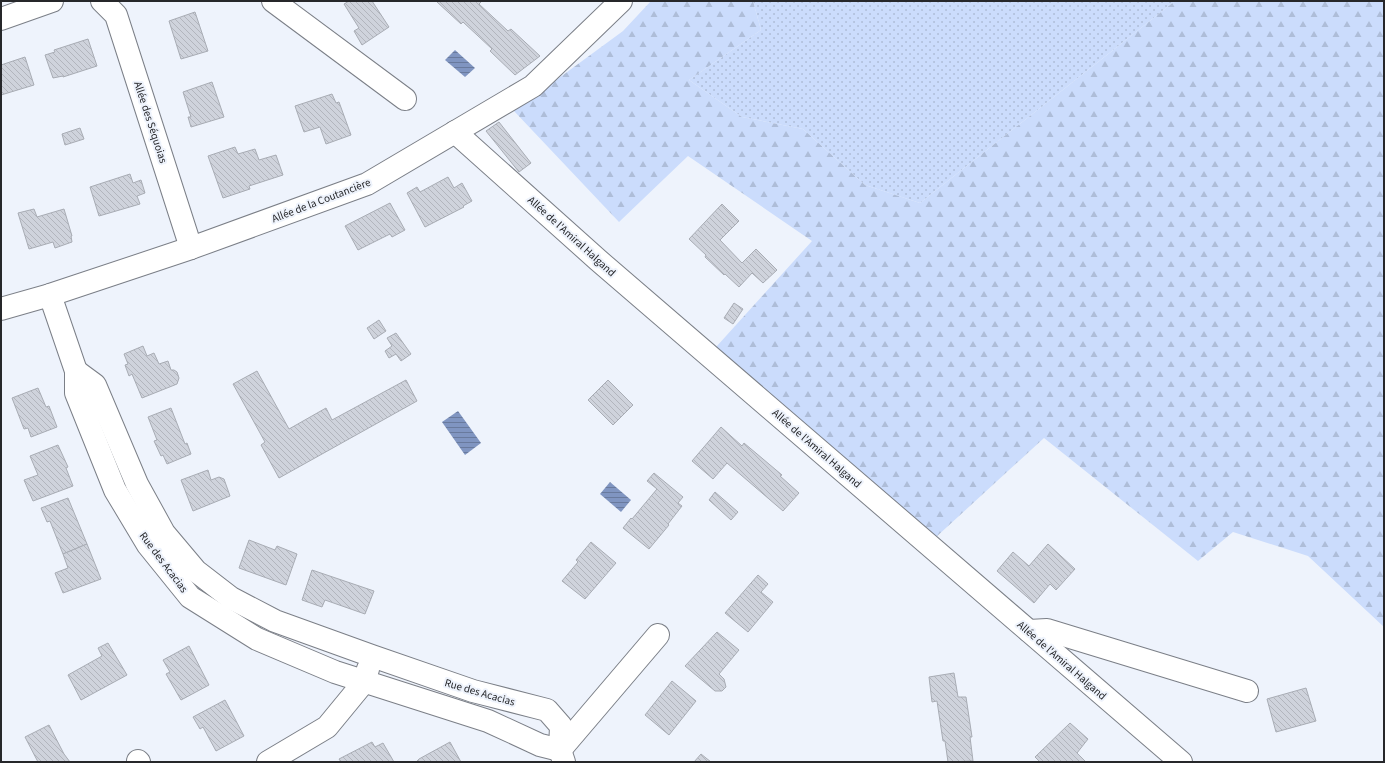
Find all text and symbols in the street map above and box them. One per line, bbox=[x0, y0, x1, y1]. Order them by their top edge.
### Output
street label: Allée des Séquoias bbox=[130, 79, 171, 165]
street label: Allée de la Coutancière bbox=[270, 175, 373, 226]
street label: Allée de l'Amiral Halgand bbox=[524, 193, 619, 280]
street label: Allée de l'Amiral Halgand bbox=[769, 405, 865, 491]
street label: Rue des Acacias bbox=[136, 529, 192, 596]
street label: Allée de l'Amiral Halgand bbox=[1014, 617, 1110, 703]
street label: Rue des Acacias bbox=[443, 675, 517, 710]

